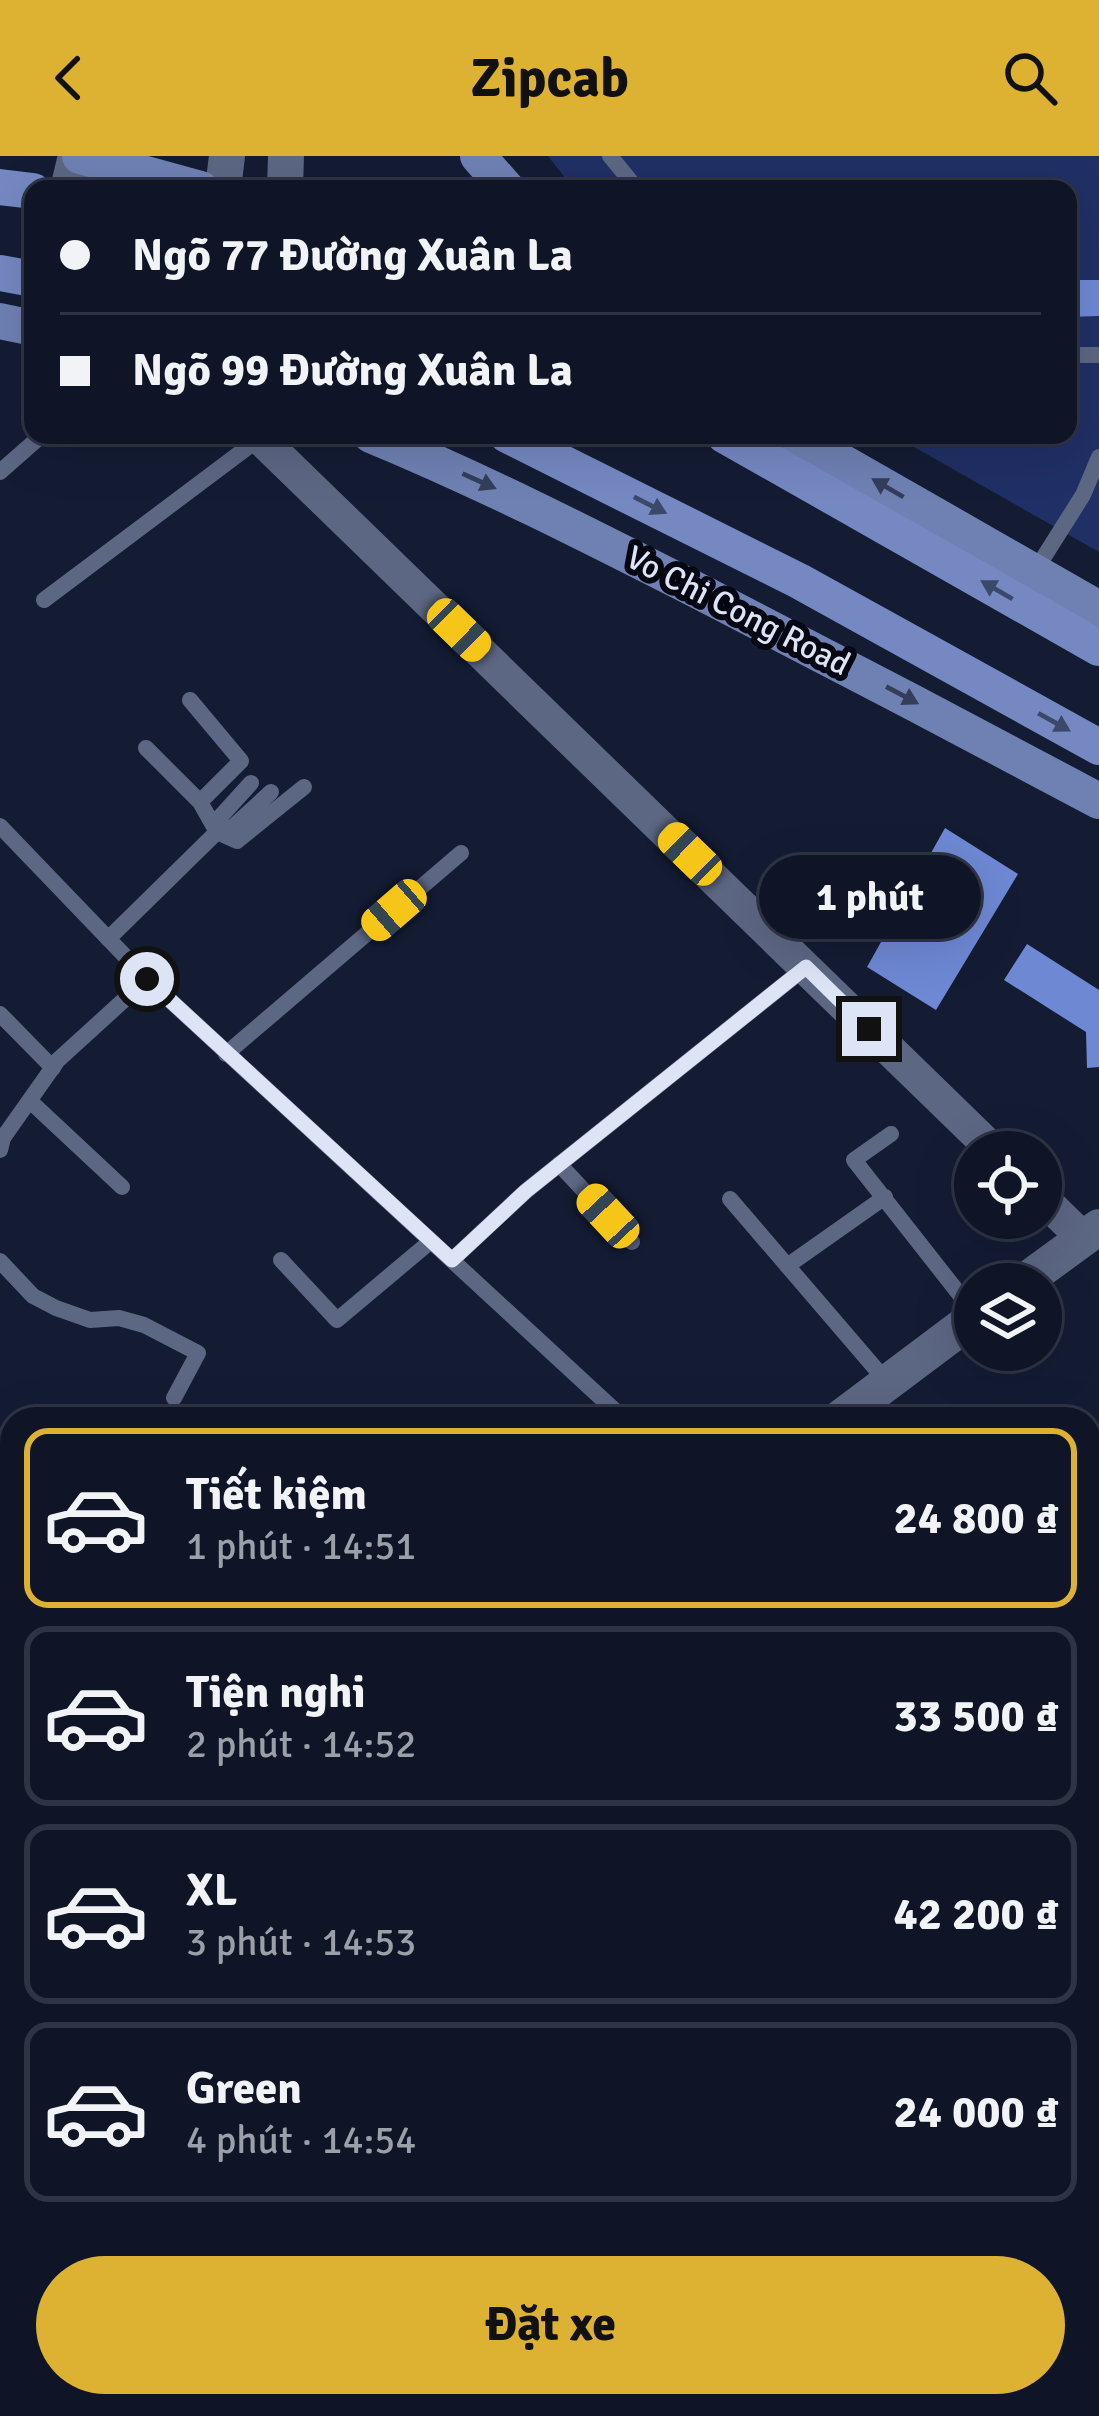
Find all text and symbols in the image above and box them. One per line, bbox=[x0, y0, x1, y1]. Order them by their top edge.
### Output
icon: back bbox=[36, 45, 102, 111]
text: Zipcab bbox=[470, 45, 629, 112]
icon: search bbox=[997, 45, 1063, 111]
text: Ngõ 77 Đường Xuân La bbox=[132, 228, 573, 283]
text: Ngõ 99 Đường Xuân La bbox=[132, 343, 573, 398]
one-way arrow bbox=[461, 472, 496, 492]
one-way arrow bbox=[871, 478, 906, 499]
one-way arrow bbox=[632, 495, 667, 515]
street label: Vo Chi Cong Road bbox=[619, 537, 857, 685]
one-way arrow bbox=[981, 580, 1014, 601]
car bbox=[421, 592, 497, 668]
one-way arrow bbox=[884, 684, 919, 705]
one-way arrow bbox=[1037, 711, 1072, 732]
car bbox=[652, 816, 728, 892]
callout: 1 phút bbox=[758, 855, 980, 939]
car bbox=[355, 873, 433, 947]
text: 1 phút bbox=[816, 873, 924, 921]
route start bbox=[120, 952, 174, 1006]
route end bbox=[842, 1002, 896, 1056]
map controls bbox=[954, 1131, 1062, 1371]
button: locate bbox=[954, 1131, 1062, 1239]
car bbox=[570, 1177, 646, 1255]
button: layers bbox=[954, 1263, 1062, 1371]
icon: car bbox=[42, 1464, 150, 1572]
text: Tiết kiệm bbox=[186, 1467, 367, 1522]
text: 24 800 ₫ bbox=[893, 1491, 1059, 1546]
text: 1 phút · 14:51 bbox=[186, 1522, 416, 1570]
icon: car bbox=[42, 1662, 150, 1770]
text: Tiện nghi bbox=[186, 1665, 366, 1720]
text: 33 500 ₫ bbox=[893, 1689, 1059, 1744]
text: 2 phút · 14:52 bbox=[186, 1720, 416, 1768]
icon: car bbox=[42, 1860, 150, 1968]
text: XL bbox=[186, 1863, 237, 1918]
text: 42 200 ₫ bbox=[893, 1887, 1059, 1942]
text: 3 phút · 14:53 bbox=[186, 1918, 416, 1966]
icon: car bbox=[42, 2058, 150, 2166]
text: Green bbox=[186, 2061, 302, 2116]
text: 24 000 ₫ bbox=[893, 2085, 1059, 2140]
text: 4 phút · 14:54 bbox=[186, 2116, 416, 2164]
button: Đặt xe bbox=[36, 2256, 1065, 2394]

